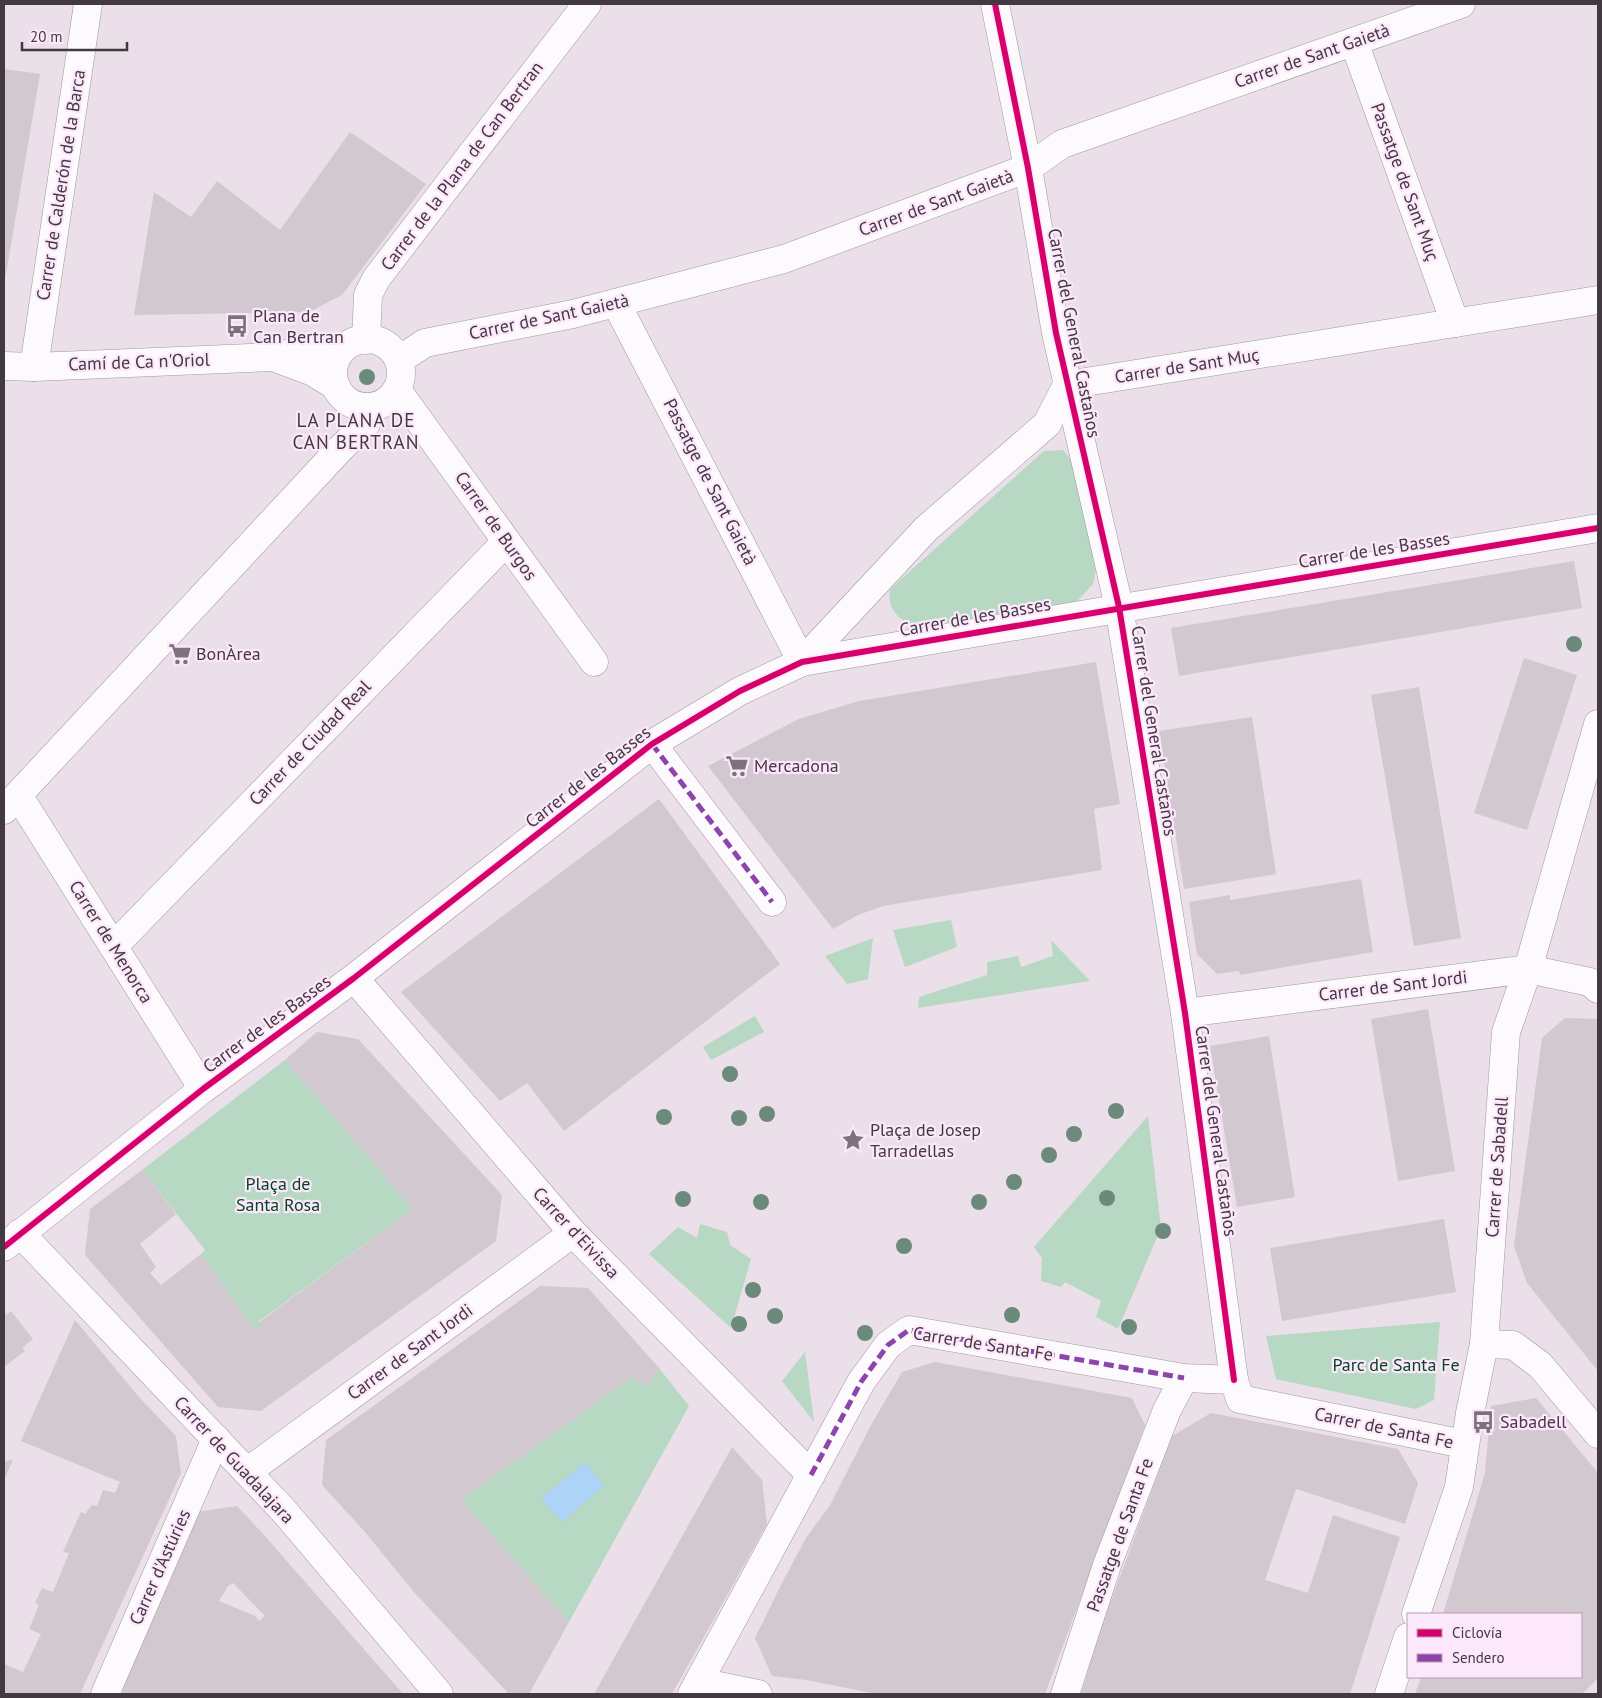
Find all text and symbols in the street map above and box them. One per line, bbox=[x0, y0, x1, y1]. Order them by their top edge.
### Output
street label: Carrer de Sant Gaietà bbox=[1231, 18, 1393, 93]
scale bar bbox=[22, 20, 128, 52]
text: 20 m bbox=[30, 27, 63, 46]
street label: Carrer de la Plana de Can Bertran bbox=[375, 56, 548, 275]
street label: Carrer de Calderón de la Barca bbox=[31, 68, 90, 302]
street label: Passatge de Sant Muç bbox=[1366, 99, 1445, 264]
street label: Carrer de Sant Gaietà bbox=[855, 164, 1016, 241]
street label: Carrer del General Castaños bbox=[1043, 226, 1106, 440]
street label: Carrer de Sant Gaietà bbox=[467, 288, 631, 345]
place label: Plana de Can Bertran bbox=[253, 304, 344, 348]
bus stop icon: Plana de Can Bertran bbox=[224, 313, 250, 339]
street label: Carrer de Sant Muç bbox=[1113, 343, 1261, 388]
street label: Camí de Ca n'Oriol bbox=[68, 348, 211, 375]
street label: Passatge de Sant Gaietà bbox=[658, 395, 762, 569]
district label: LA PLANA DE CAN BERTRAN bbox=[293, 408, 419, 454]
street label: Carrer de Burgos bbox=[450, 467, 543, 585]
street label: Carrer de les Basses bbox=[1297, 526, 1451, 573]
street label: Carrer de les Basses bbox=[898, 592, 1052, 641]
street label: Carrer del General Castaños bbox=[1126, 624, 1183, 838]
supermarket icon: BonÀrea bbox=[167, 641, 193, 667]
place label: BonÀrea bbox=[196, 642, 261, 665]
street label: Carrer de Ciudad Real bbox=[244, 674, 376, 810]
street label: Carrer de les Basses bbox=[520, 720, 655, 833]
supermarket icon: Mercadona bbox=[724, 753, 750, 779]
place label: Mercadona bbox=[754, 754, 839, 777]
street label: Carrer de Menorca bbox=[64, 876, 159, 1008]
street label: Carrer de Sant Jordi bbox=[1317, 965, 1469, 1006]
street label: Carrer de les Basses bbox=[198, 969, 335, 1078]
street label: Carrer del General Castaños bbox=[1190, 1024, 1243, 1238]
street label: Carrer de Sabadell bbox=[1480, 1095, 1513, 1238]
place label: Plaça de Josep Tarradellas bbox=[870, 1118, 981, 1162]
place icon: Plaça de Josep Tarradellas bbox=[840, 1127, 866, 1153]
park label: Plaça de Santa Rosa bbox=[236, 1172, 320, 1216]
street label: Carrer d'Eivissa bbox=[528, 1182, 625, 1283]
street label: Carrer de Sant Jordi bbox=[342, 1298, 477, 1405]
street label: Carrer de Santa Fe bbox=[911, 1321, 1055, 1366]
park label: Parc de Santa Fe bbox=[1332, 1353, 1460, 1376]
street label: Carrer de Guadalajara bbox=[169, 1391, 299, 1528]
street label: Carrer de Santa Fe bbox=[1313, 1402, 1456, 1453]
bus stop icon: Sabadell bbox=[1470, 1409, 1496, 1435]
place label: Sabadell bbox=[1500, 1410, 1567, 1433]
street label: Passatge de Santa Fe bbox=[1081, 1455, 1158, 1615]
street label: Carrer d'Astúries bbox=[124, 1505, 195, 1628]
legend bbox=[1407, 1613, 1582, 1678]
text: Ciclovía bbox=[1452, 1623, 1502, 1642]
text: Sendero bbox=[1452, 1648, 1505, 1667]

